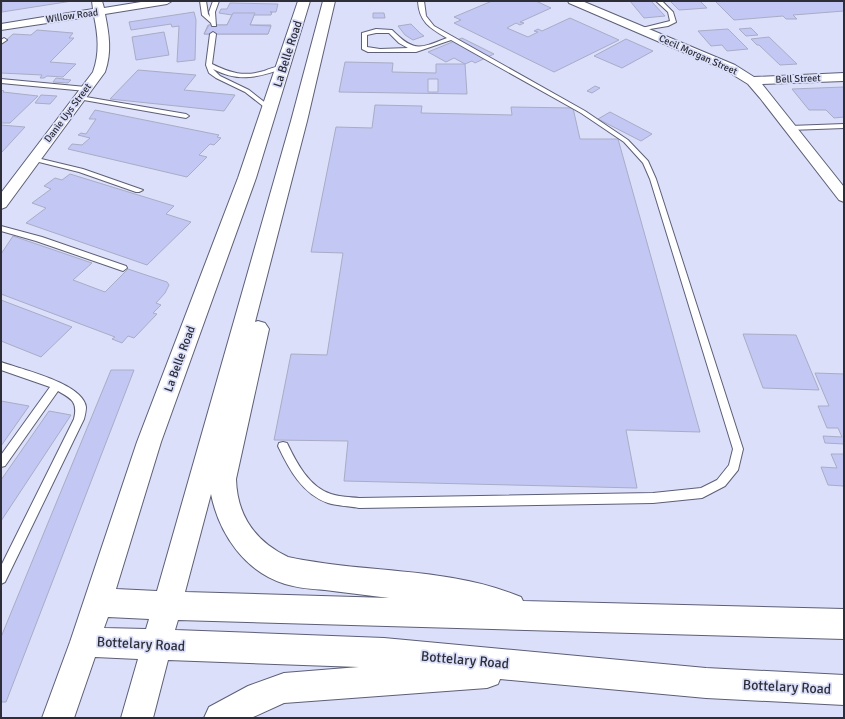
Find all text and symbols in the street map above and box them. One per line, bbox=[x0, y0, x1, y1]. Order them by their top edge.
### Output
street label: Willow Road bbox=[45, 6, 99, 26]
street label: La Belle Road bbox=[270, 19, 306, 89]
street label: Cecil Morgan Street bbox=[657, 32, 740, 78]
street label: Bell Street bbox=[775, 72, 821, 86]
street label: Danie Uys Street bbox=[42, 81, 94, 145]
street label: La Belle Road bbox=[161, 324, 199, 394]
street label: Bottelary Road bbox=[96, 633, 186, 655]
street label: Bottelary Road bbox=[420, 648, 510, 672]
street label: Bottelary Road bbox=[742, 676, 832, 698]

